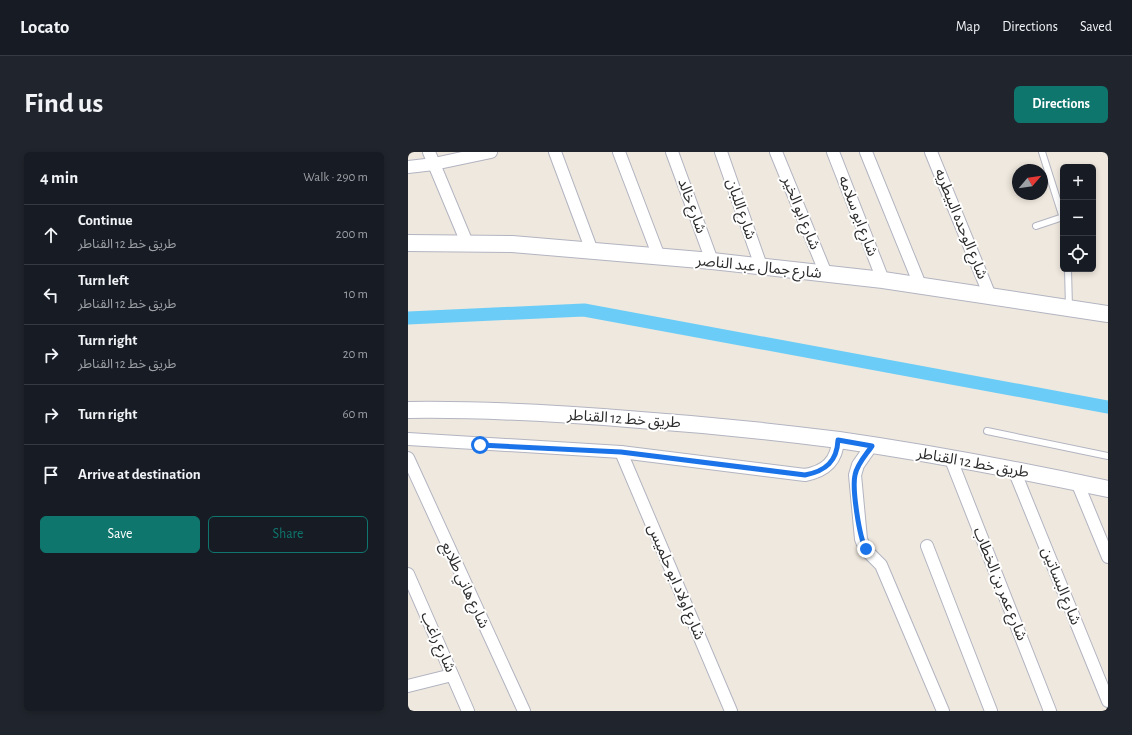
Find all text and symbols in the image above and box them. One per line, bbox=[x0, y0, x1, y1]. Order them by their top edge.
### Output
text: Locato bbox=[20, 18, 69, 37]
text: Map bbox=[956, 20, 980, 34]
text: Directions bbox=[1002, 20, 1058, 34]
text: Saved bbox=[1080, 20, 1112, 34]
button: Directions bbox=[1014, 86, 1108, 123]
text: Find us bbox=[24, 90, 103, 118]
north arrow bbox=[1012, 164, 1048, 200]
map controls bbox=[1060, 164, 1096, 272]
button: + bbox=[1060, 164, 1096, 200]
street label: شارع الوحده البيطريه bbox=[928, 167, 990, 283]
text: 4 min bbox=[40, 169, 78, 186]
text: Walk · 290 m bbox=[303, 171, 368, 184]
street label: شارع ابو الخير bbox=[775, 173, 823, 253]
street label: شارع ابو سلامه bbox=[832, 174, 880, 260]
street label: شارع خالد bbox=[671, 177, 709, 237]
street label: شارع اللبان bbox=[720, 177, 759, 243]
button: − bbox=[1060, 200, 1096, 236]
text: Continue bbox=[78, 213, 133, 228]
icon: ahead bbox=[40, 224, 62, 246]
text: 200 m bbox=[336, 228, 368, 241]
button: locate bbox=[1060, 236, 1096, 272]
text: طريق خط 12 القناطر bbox=[78, 238, 176, 251]
street label: شارع جمال عبد الناصر bbox=[694, 253, 823, 285]
text: Turn left bbox=[78, 273, 129, 288]
icon: left bbox=[40, 284, 62, 306]
text: 10 m bbox=[344, 288, 368, 301]
text: طريق خط 12 القناطر bbox=[78, 298, 176, 311]
text: Turn right bbox=[78, 333, 137, 348]
icon: right bbox=[40, 344, 62, 366]
text: 20 m bbox=[343, 348, 368, 361]
text: طريق خط 12 القناطر bbox=[78, 358, 176, 371]
icon: right bbox=[40, 404, 62, 426]
text: Turn right bbox=[78, 407, 137, 422]
street label: طريق خط 12 القناطر bbox=[566, 407, 681, 432]
text: 60 m bbox=[342, 408, 368, 421]
route start bbox=[471, 436, 489, 454]
street label: طريق خط 12 القناطر bbox=[914, 446, 1030, 482]
icon: arrive bbox=[40, 464, 62, 486]
text: Arrive at destination bbox=[78, 467, 201, 482]
button: Save bbox=[40, 516, 200, 553]
button: Share bbox=[208, 516, 368, 553]
street label: شارع اولاد ابو حلميس bbox=[641, 522, 707, 644]
street label: شارع عمر بن الخطاب bbox=[967, 525, 1030, 644]
street label: شارع هاني طلايع bbox=[435, 539, 492, 633]
route end bbox=[857, 540, 875, 558]
street label: شارع البساتين bbox=[1035, 545, 1083, 629]
street label: شارع راغب bbox=[414, 610, 458, 676]

